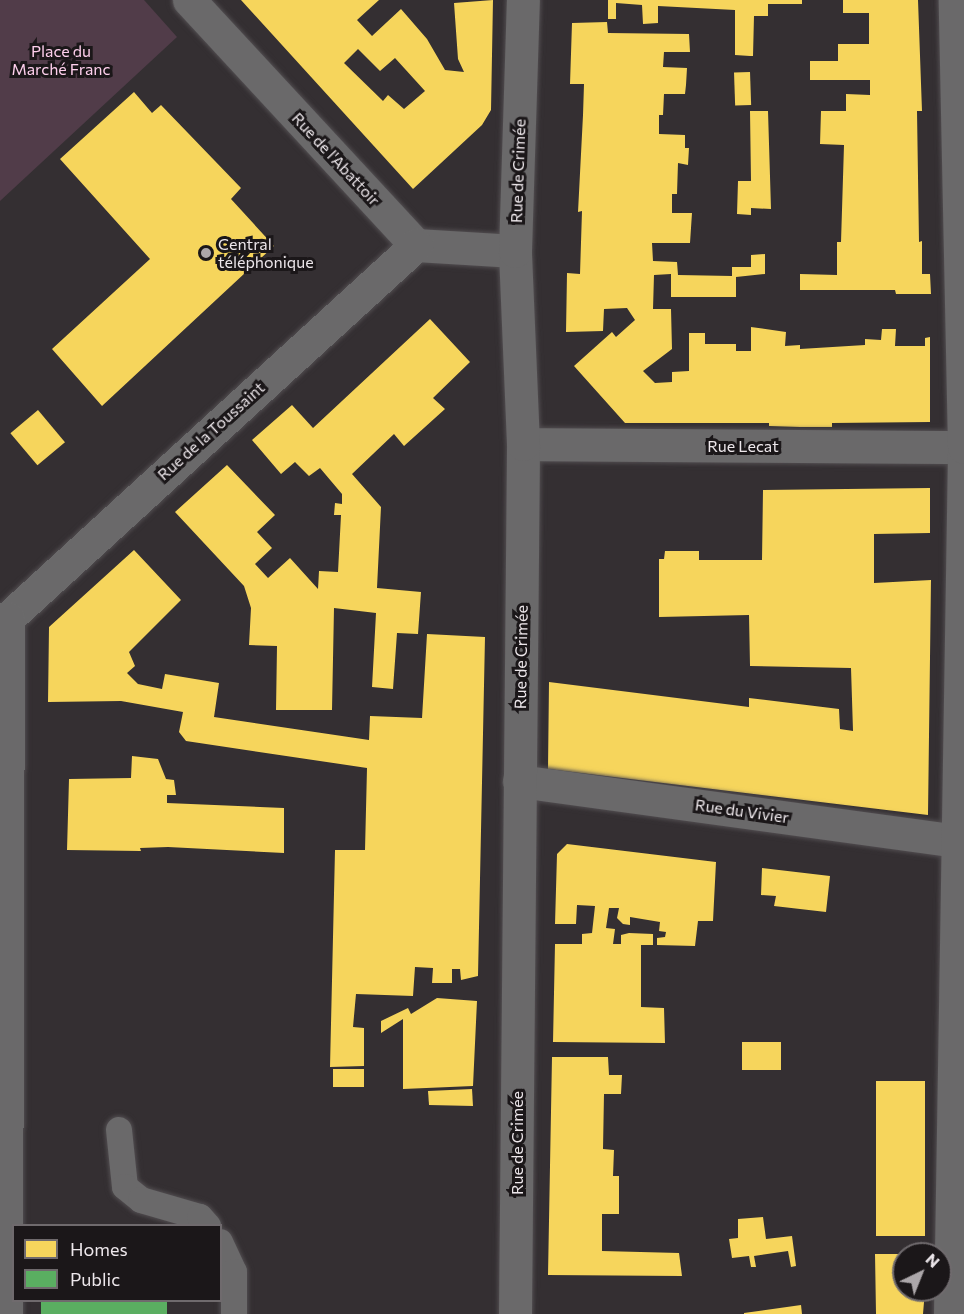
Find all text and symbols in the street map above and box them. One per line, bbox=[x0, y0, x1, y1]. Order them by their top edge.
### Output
park label: Place du Marché Franc bbox=[12, 41, 110, 79]
street label: Rue de l'Abattoir bbox=[288, 109, 384, 209]
street label: Rue de Crimée bbox=[507, 119, 529, 223]
place label: Central téléphonique bbox=[218, 234, 314, 272]
marker: Central téléphonique bbox=[199, 246, 213, 260]
street label: Rue de la Toussaint bbox=[153, 378, 269, 484]
street label: Rue Lecat bbox=[707, 436, 779, 456]
street label: Rue de Crimée bbox=[510, 605, 532, 709]
street label: Rue du Vivier bbox=[694, 795, 790, 827]
street label: Rue de Crimée bbox=[507, 1091, 527, 1195]
legend bbox=[12, 1224, 222, 1302]
text: Homes bbox=[70, 1238, 128, 1260]
north arrow bbox=[892, 1242, 952, 1302]
text: N bbox=[922, 1249, 944, 1271]
text: Public bbox=[70, 1268, 120, 1290]

